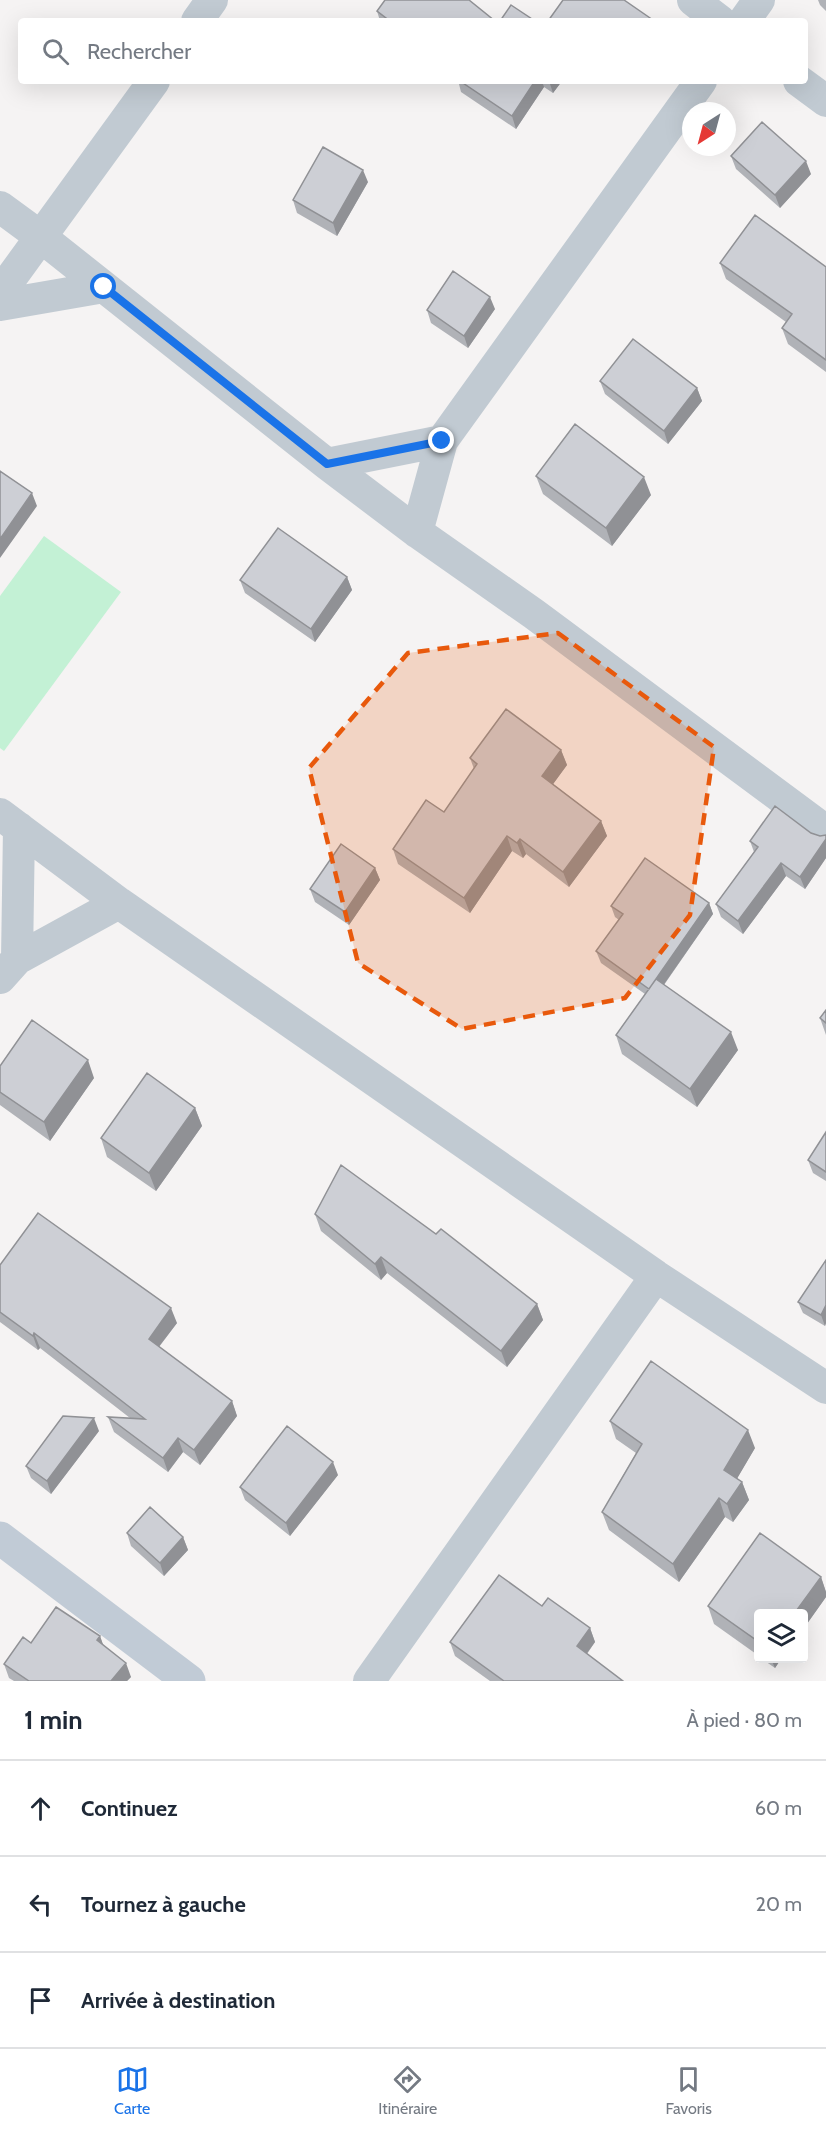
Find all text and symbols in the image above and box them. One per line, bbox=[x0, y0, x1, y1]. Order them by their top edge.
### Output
search box bbox=[18, 18, 808, 84]
icon: search bbox=[39, 35, 72, 68]
text: Rechercher bbox=[87, 38, 191, 65]
north arrow bbox=[682, 102, 736, 156]
route start bbox=[90, 273, 116, 299]
route end bbox=[428, 427, 454, 453]
map controls bbox=[754, 1609, 808, 1663]
button: layers bbox=[754, 1609, 808, 1663]
text: 1 min bbox=[24, 1704, 83, 1736]
text: À pied · 80 m bbox=[687, 1708, 802, 1732]
icon: ahead bbox=[24, 1792, 57, 1825]
text: Continuez bbox=[81, 1795, 178, 1822]
text: 60 m bbox=[755, 1796, 802, 1820]
icon: left bbox=[24, 1888, 57, 1921]
text: Tournez à gauche bbox=[81, 1891, 246, 1918]
text: 20 m bbox=[756, 1892, 802, 1916]
icon: arrive bbox=[24, 1984, 57, 2017]
text: Arrivée à destination bbox=[81, 1987, 275, 2014]
tab: Carte bbox=[114, 2063, 150, 2118]
tab: Itinéraire bbox=[378, 2063, 437, 2118]
tab: Favoris bbox=[665, 2063, 712, 2118]

